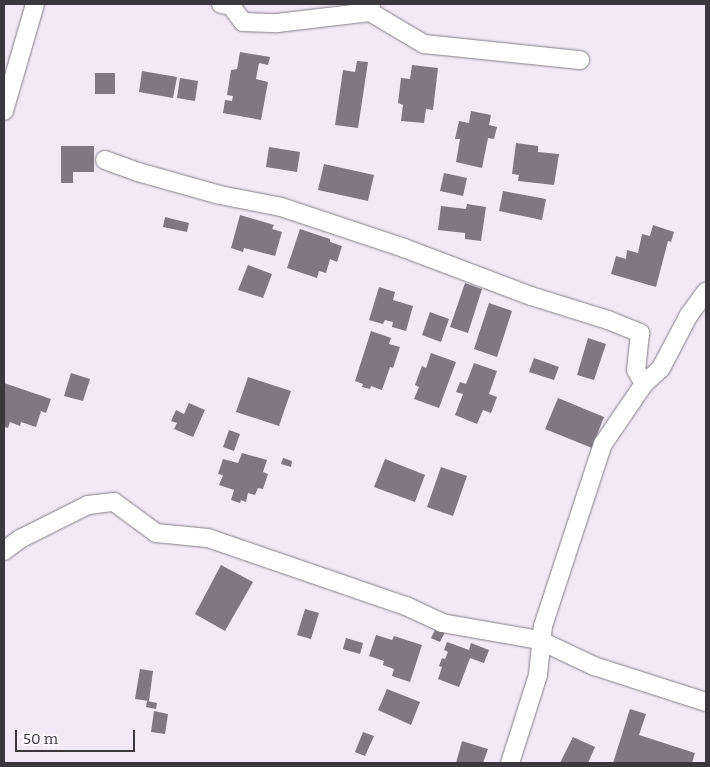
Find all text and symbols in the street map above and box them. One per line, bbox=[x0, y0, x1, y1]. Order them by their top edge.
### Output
scale bar bbox=[18, 720, 138, 752]
text: 50 m bbox=[23, 730, 58, 748]

